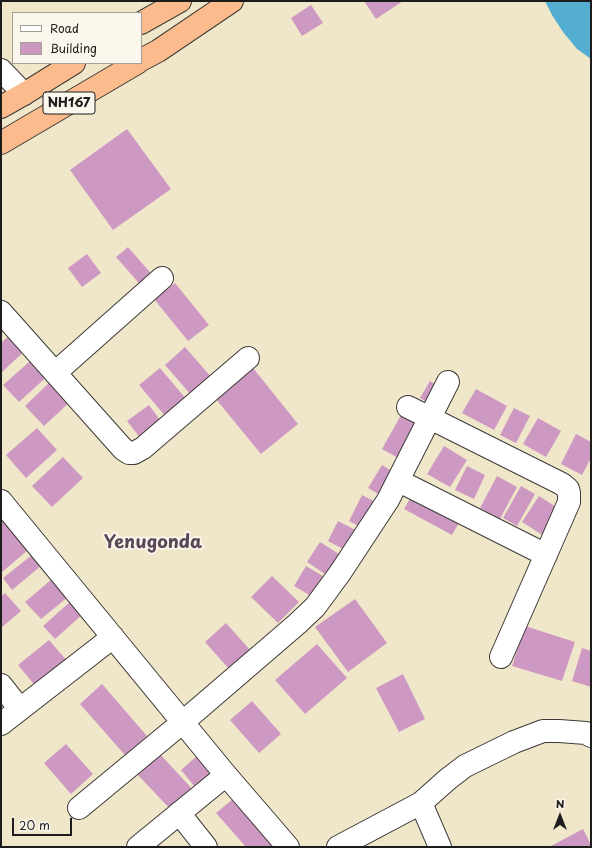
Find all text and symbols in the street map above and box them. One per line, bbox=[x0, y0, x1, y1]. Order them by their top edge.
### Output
legend bbox=[12, 12, 142, 64]
text: Road bbox=[50, 19, 79, 37]
text: Building bbox=[50, 39, 97, 57]
road number: NH167 bbox=[43, 92, 95, 114]
district label: Yenugonda bbox=[104, 532, 202, 554]
text: N bbox=[556, 795, 564, 812]
north arrow bbox=[540, 796, 580, 836]
scale bar bbox=[14, 810, 74, 836]
text: 20 m bbox=[19, 816, 50, 834]

